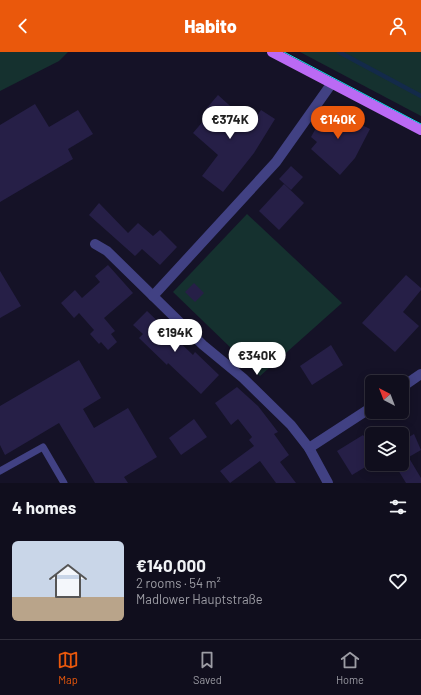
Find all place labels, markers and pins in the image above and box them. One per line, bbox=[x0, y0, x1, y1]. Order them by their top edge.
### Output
pin: €374K bbox=[202, 106, 258, 140]
pin: €140K bbox=[310, 106, 366, 140]
pin: €194K bbox=[147, 319, 203, 353]
pin: €340K bbox=[229, 342, 285, 376]

